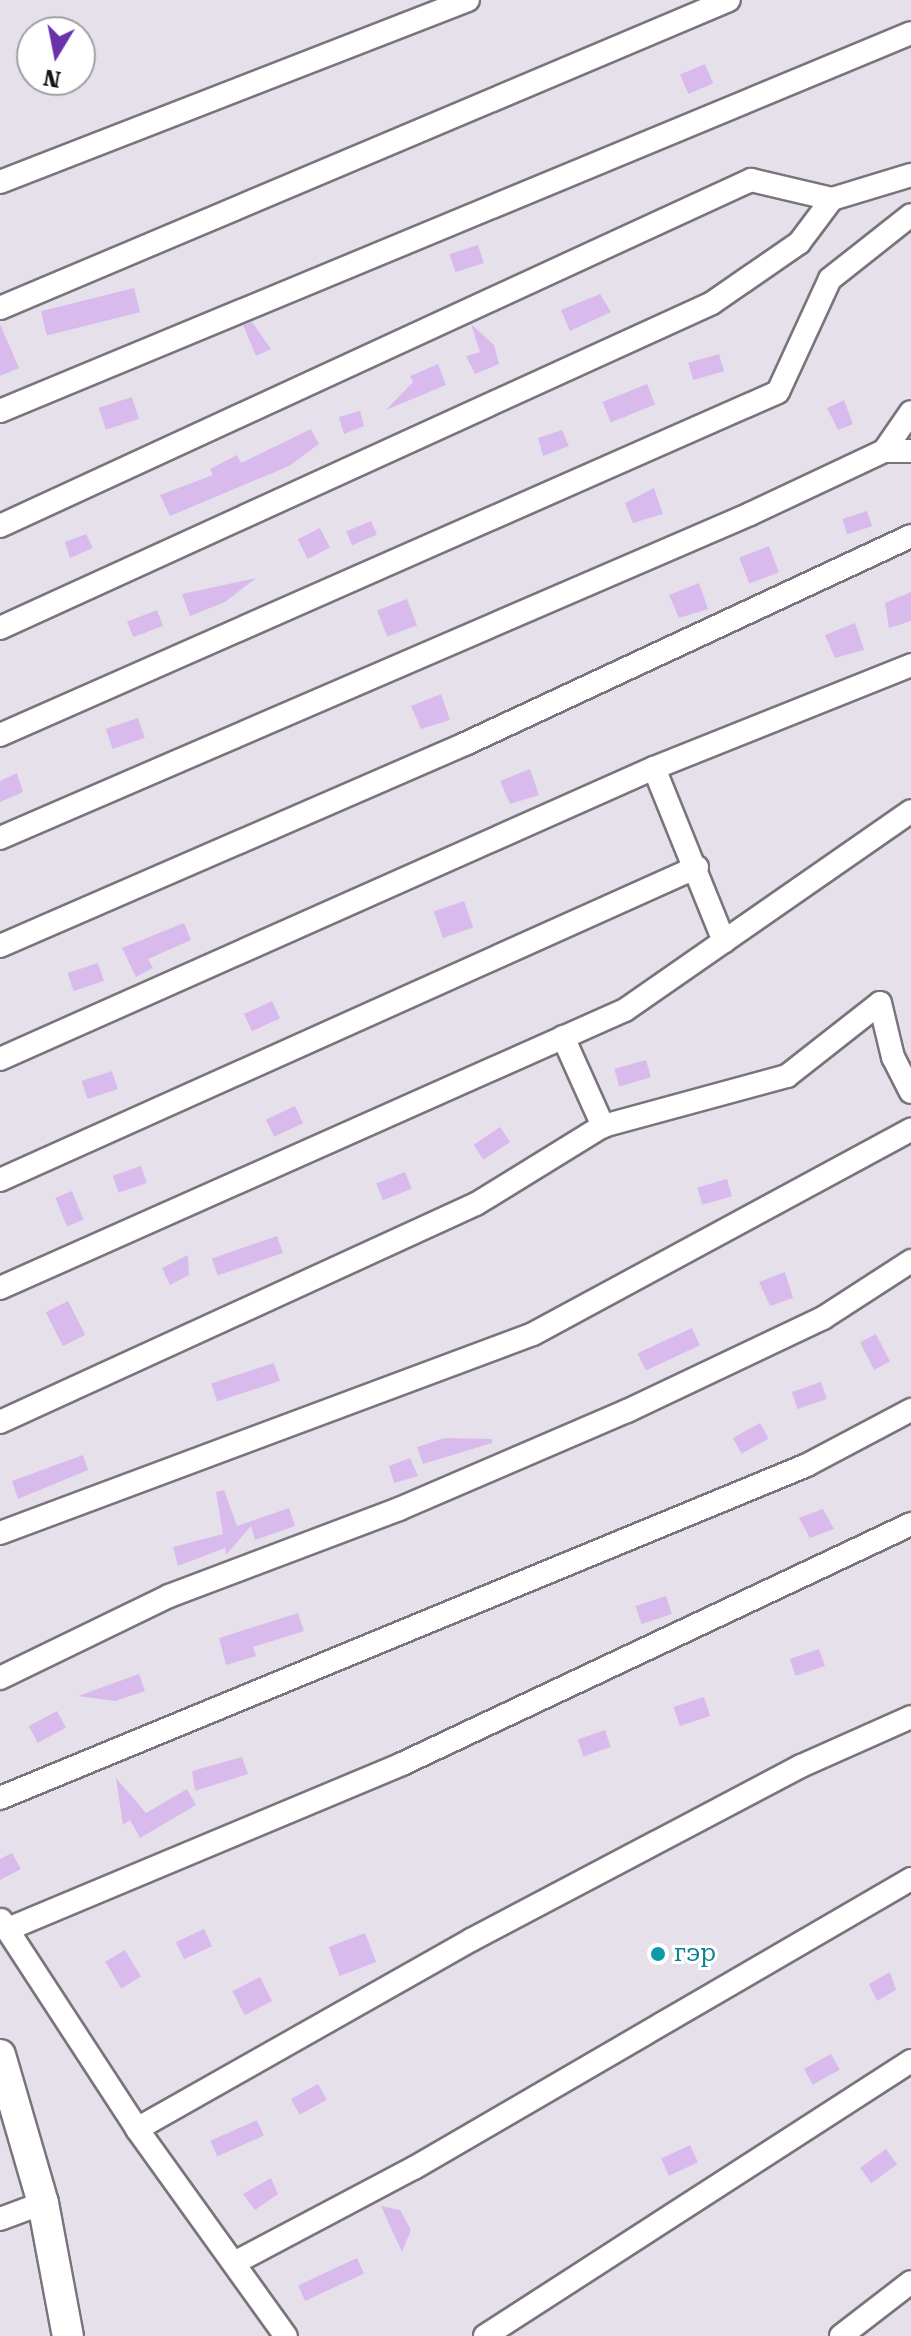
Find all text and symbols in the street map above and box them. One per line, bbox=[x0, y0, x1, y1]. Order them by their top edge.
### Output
north arrow bbox=[16, 16, 96, 96]
text: N bbox=[42, 64, 63, 92]
place label: гэр bbox=[674, 1940, 716, 1968]
marker: гэр bbox=[649, 1945, 667, 1963]

